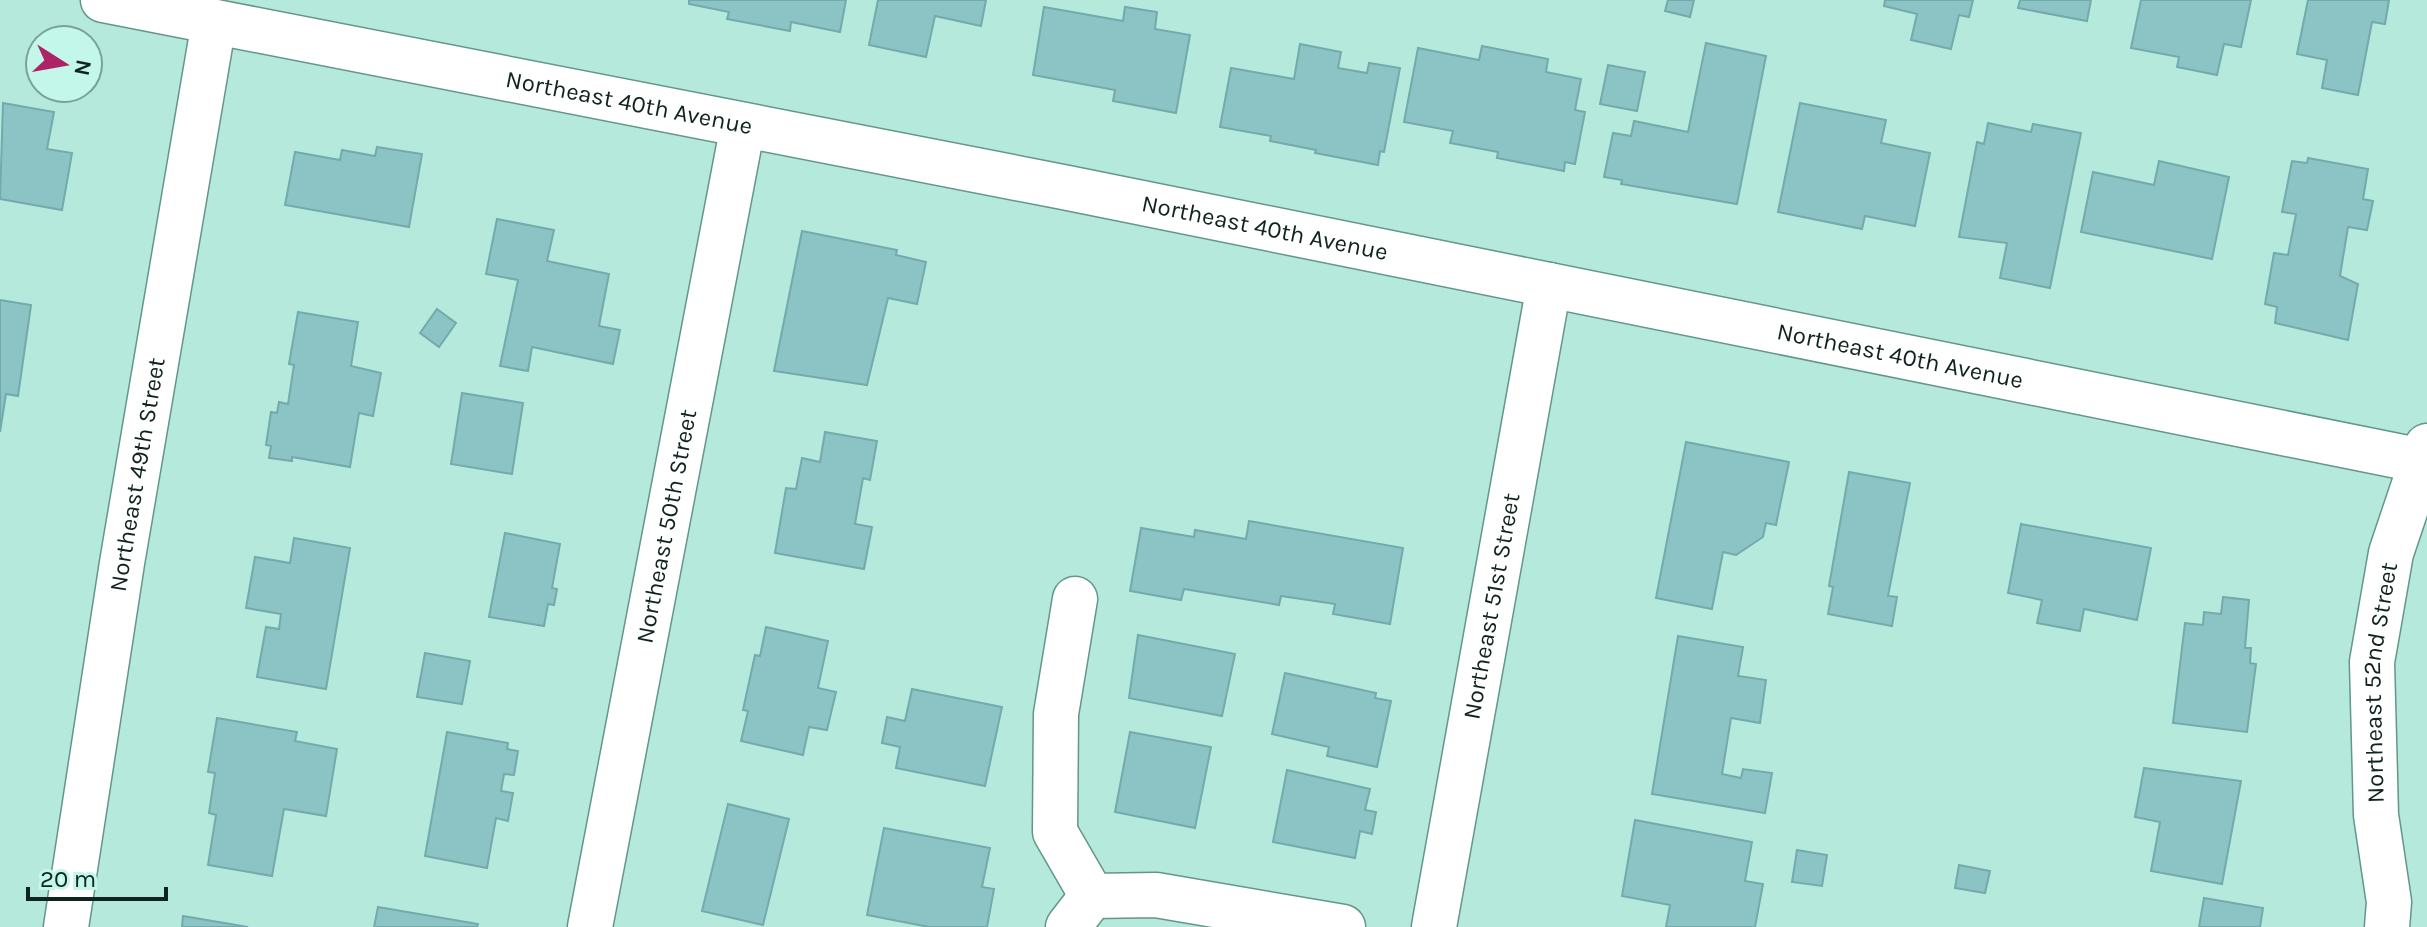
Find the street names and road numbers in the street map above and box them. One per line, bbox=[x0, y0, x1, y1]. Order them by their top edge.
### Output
street label: Northeast 40th Avenue bbox=[503, 65, 755, 140]
street label: Northeast 40th Avenue bbox=[1139, 189, 1390, 266]
street label: Northeast 40th Avenue bbox=[1775, 317, 2026, 394]
street label: Northeast 49th Street bbox=[104, 355, 171, 594]
street label: Northeast 50th Street bbox=[630, 407, 702, 646]
street label: Northeast 51st Street bbox=[1457, 491, 1525, 721]
street label: Northeast 52nd Street bbox=[2358, 560, 2403, 804]

